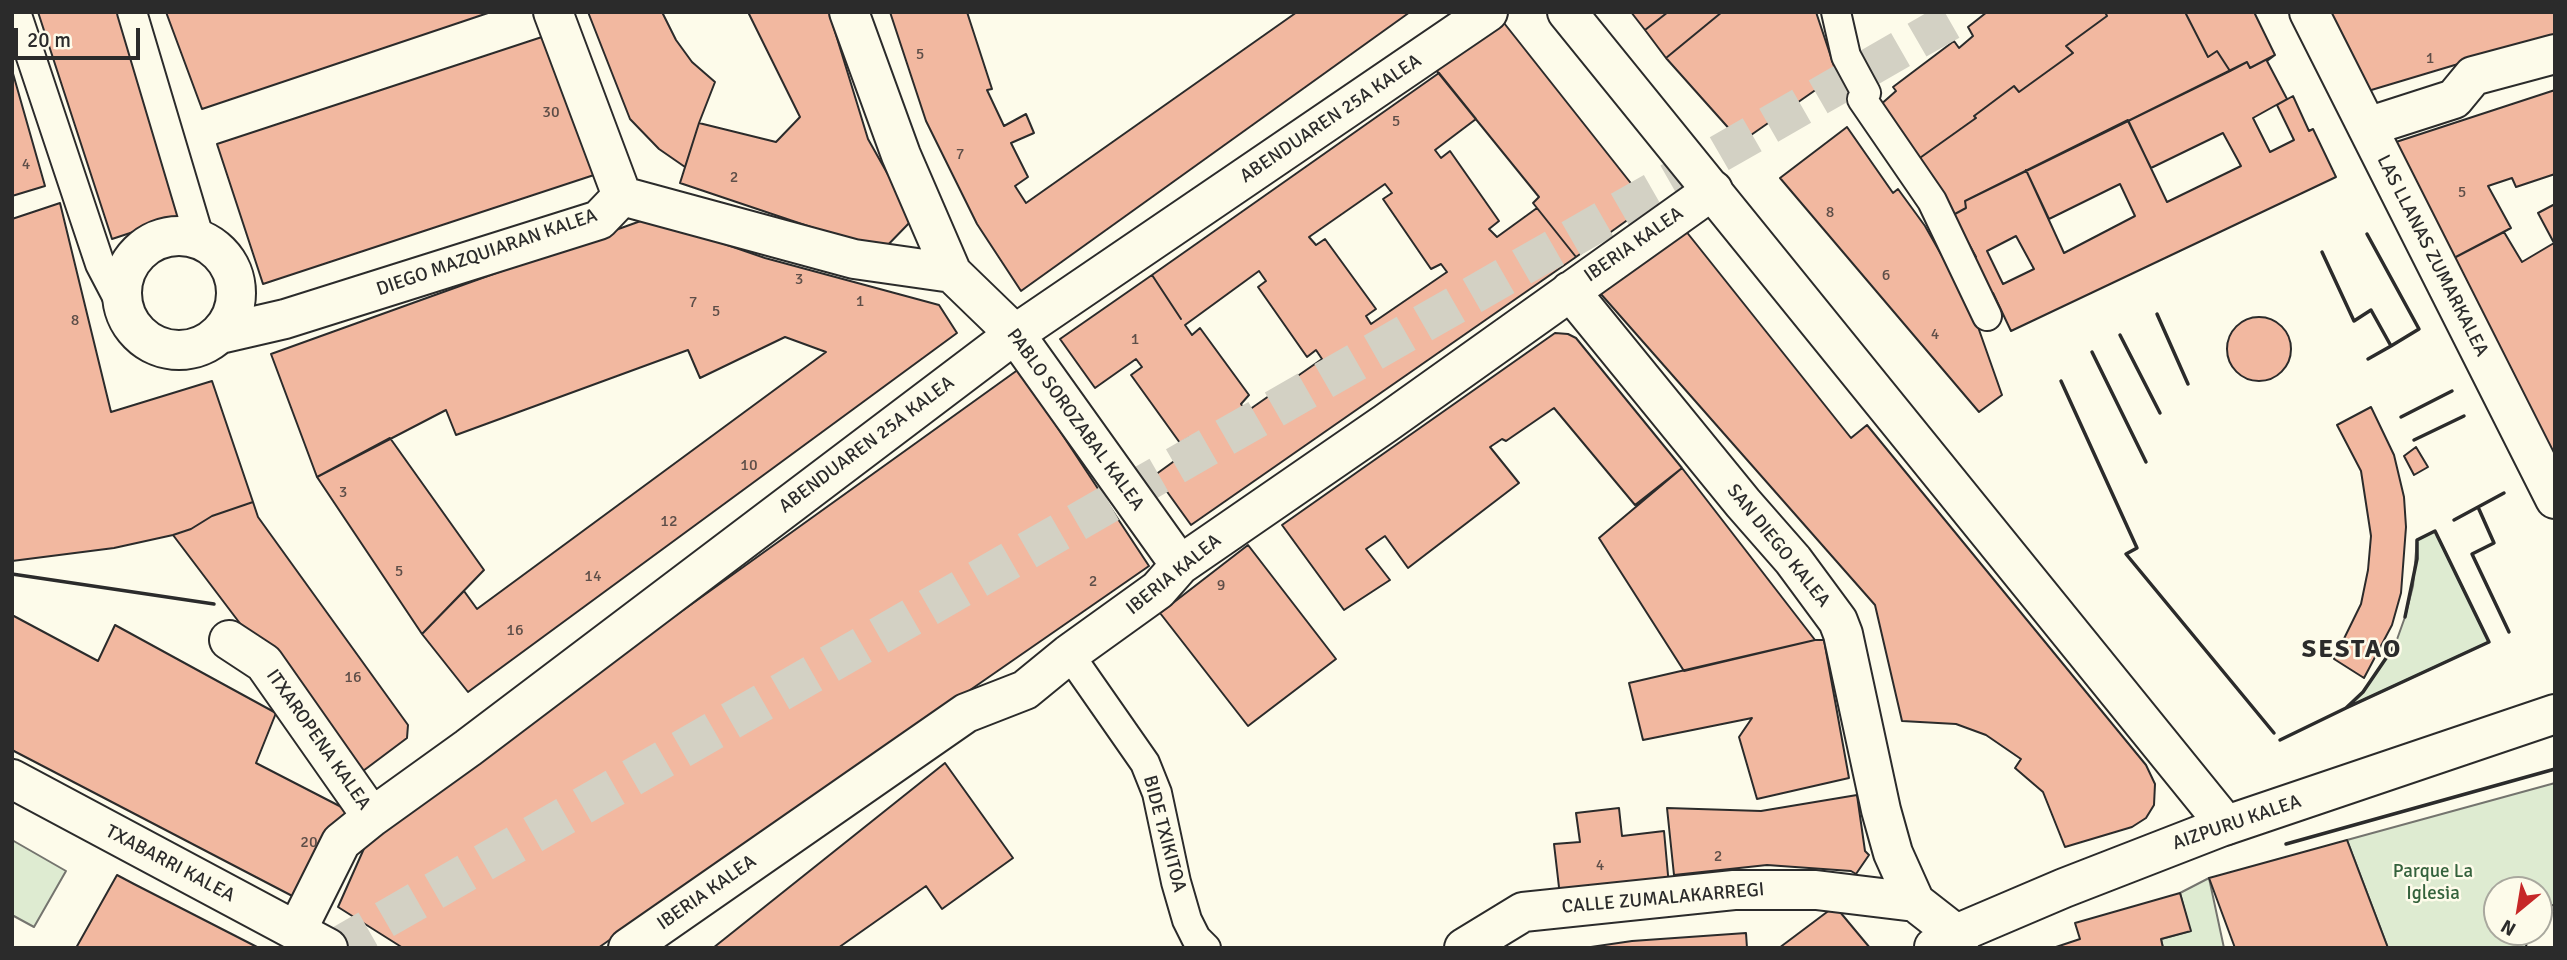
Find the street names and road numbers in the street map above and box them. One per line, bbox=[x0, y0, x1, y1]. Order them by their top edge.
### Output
street label: ABENDUAREN 25A KALEA bbox=[1236, 50, 1426, 188]
street label: LAS LLANAS ZUMARKALEA bbox=[2371, 151, 2493, 361]
street label: IBERIA KALEA bbox=[1580, 202, 1688, 288]
street label: DIEGO MAZQUIARAN KALEA bbox=[374, 204, 600, 302]
street label: PABLO SOROZABAL KALEA bbox=[1001, 325, 1149, 515]
street label: ABENDUAREN 25A KALEA bbox=[775, 372, 959, 518]
street label: SAN DIEGO KALEA bbox=[1721, 480, 1835, 612]
street label: IBERIA KALEA bbox=[1122, 530, 1226, 620]
street label: ITXAROPENA KALEA bbox=[261, 665, 375, 815]
street label: BIDE TXIKITOA bbox=[1137, 773, 1191, 895]
street label: AIZPURU KALEA bbox=[2170, 790, 2304, 856]
street label: TXABARRI KALEA bbox=[102, 820, 238, 908]
street label: IBERIA KALEA bbox=[653, 850, 761, 936]
street label: CALLE ZUMALAKARREGI bbox=[1561, 879, 1765, 919]

